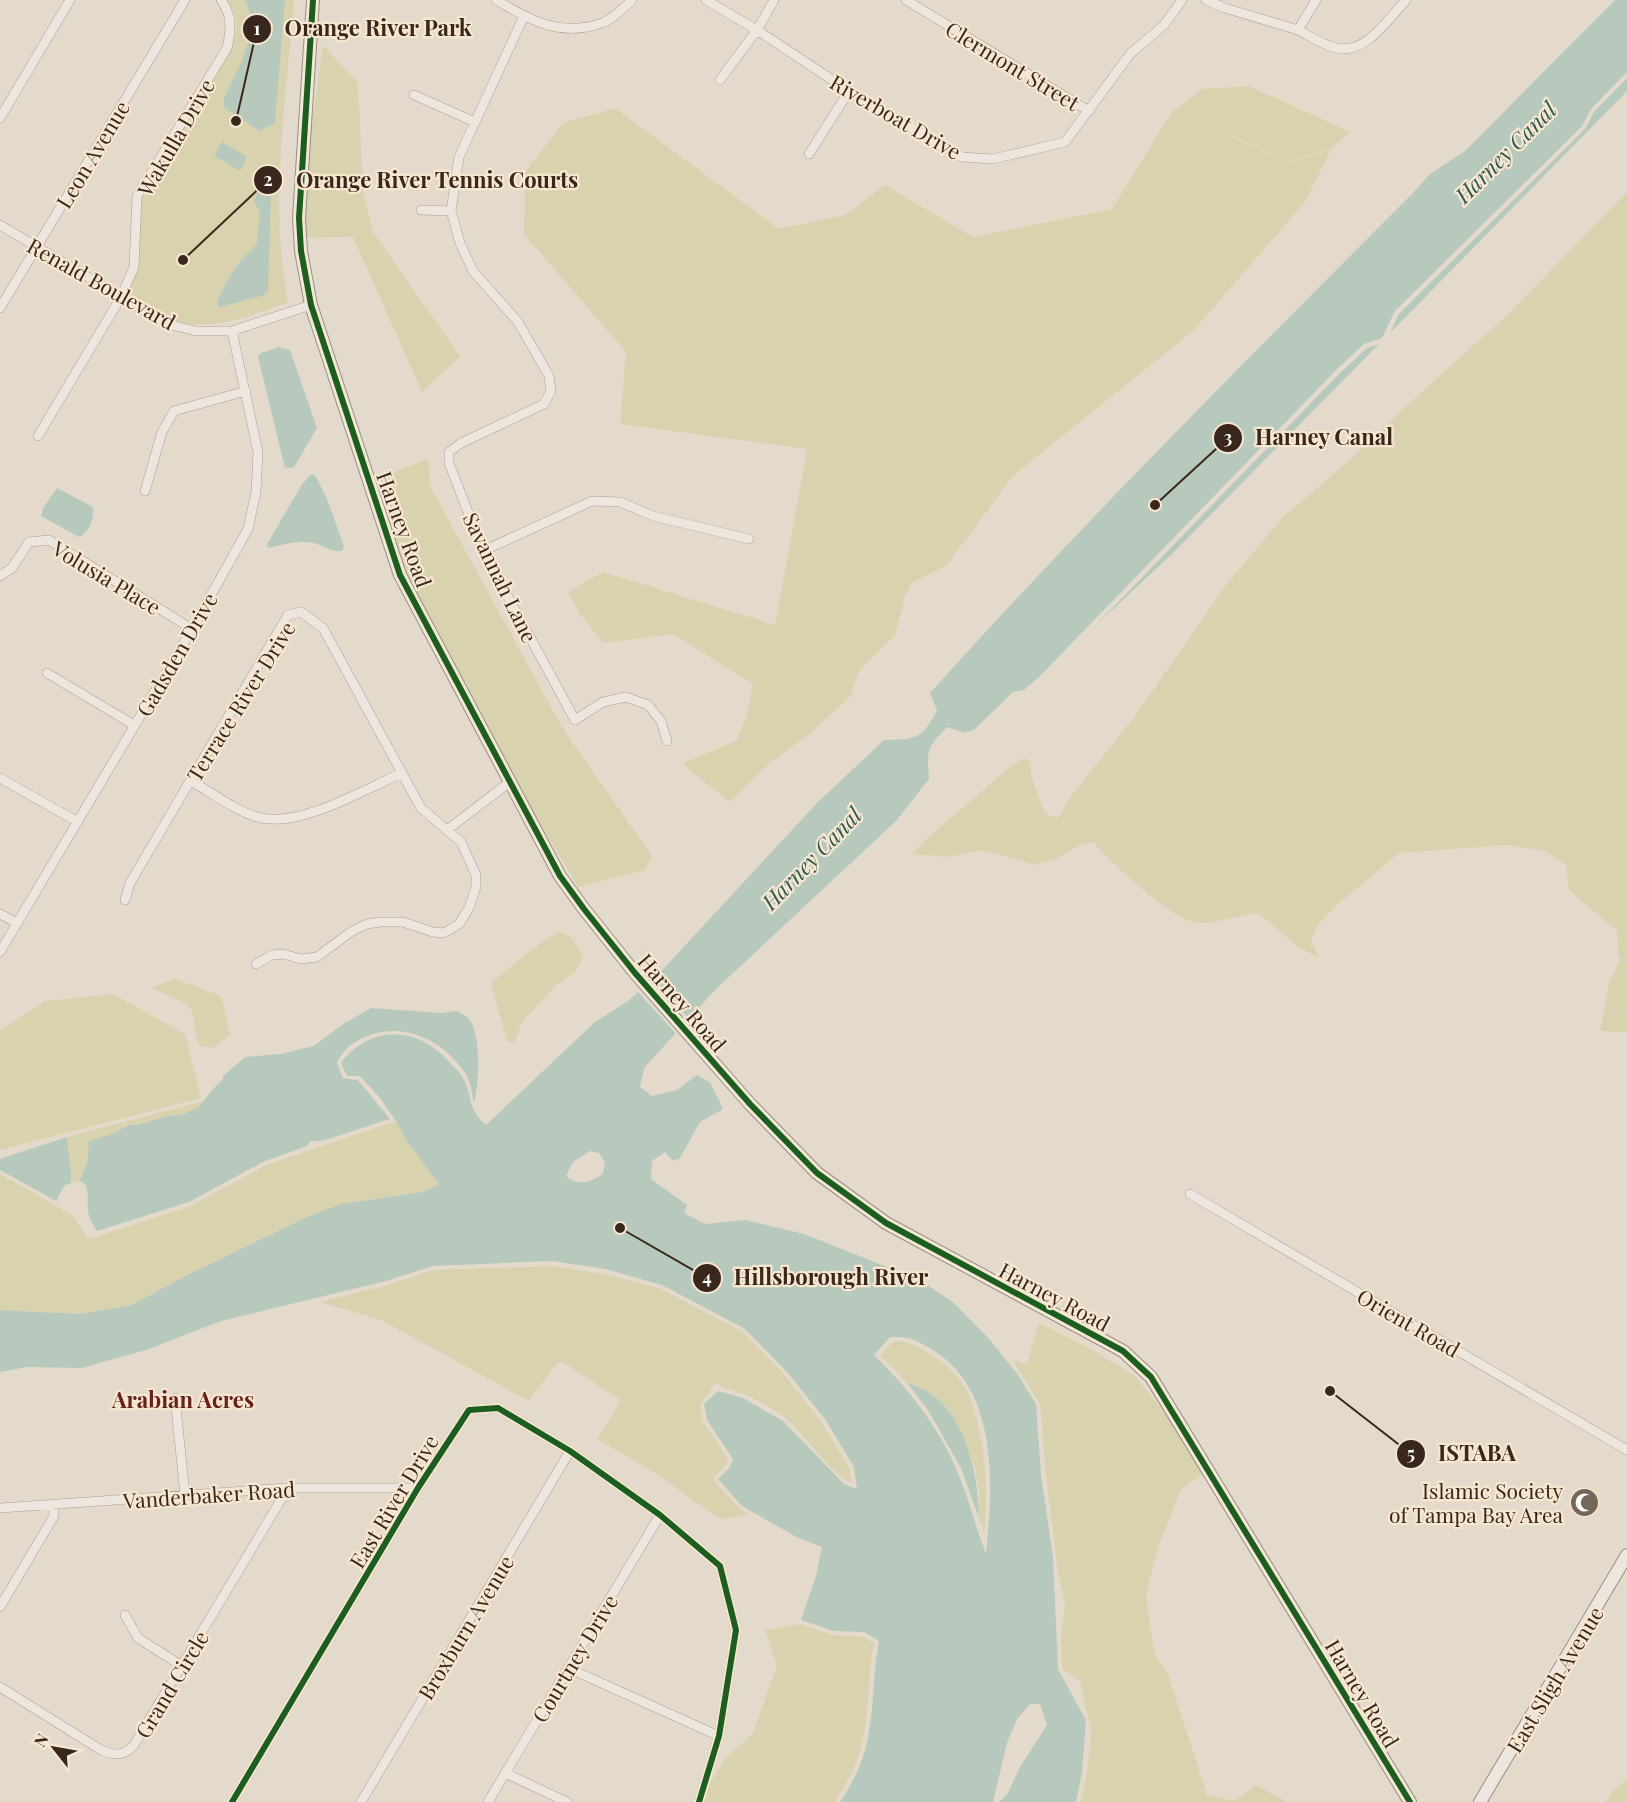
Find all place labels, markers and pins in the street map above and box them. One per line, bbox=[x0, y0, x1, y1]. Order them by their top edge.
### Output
callout: Orange River Park bbox=[242, 9, 483, 49]
callout: Orange River Tennis Courts bbox=[253, 160, 591, 200]
callout: Harney Canal bbox=[1213, 418, 1406, 458]
callout: Hillsborough River bbox=[692, 1258, 940, 1298]
callout: ISTABA bbox=[1396, 1434, 1528, 1474]
place label: Islamic Society of Tampa Bay Area bbox=[1389, 1476, 1564, 1528]
mosque icon: Islamic Society of Tampa Bay Area bbox=[1568, 1486, 1600, 1518]

